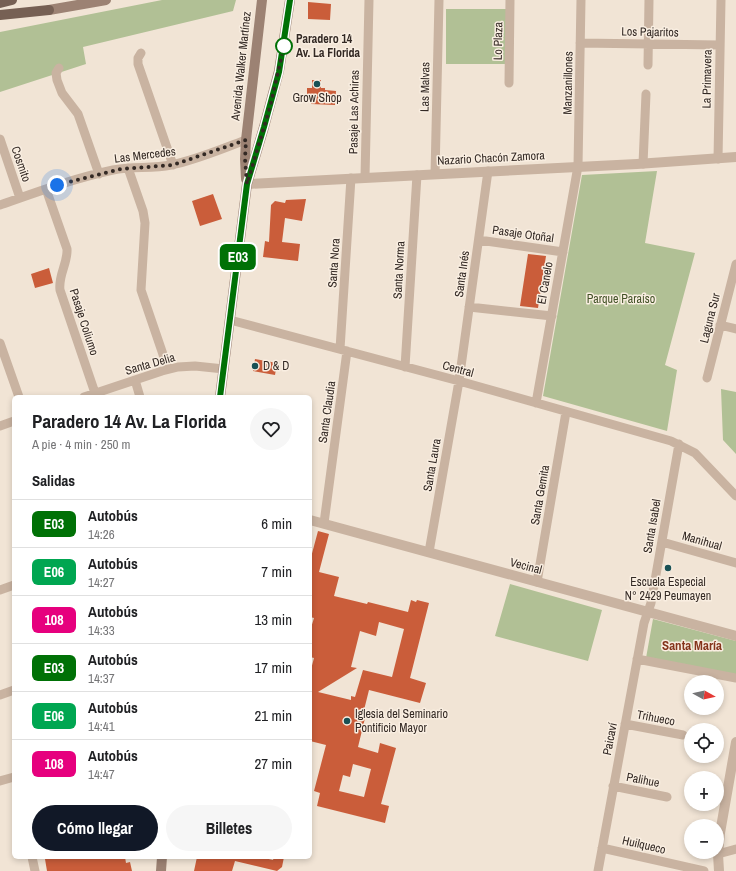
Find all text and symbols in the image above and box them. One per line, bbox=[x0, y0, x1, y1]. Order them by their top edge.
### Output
street label: Avenida Walker Martínez bbox=[227, 10, 255, 123]
street label: Lo Plaza bbox=[490, 21, 506, 60]
street label: Los Pajaritos bbox=[621, 24, 679, 41]
place label: Paradero 14 Av. La Florida bbox=[296, 31, 361, 61]
marker: Paradero 14 Av. La Florida bbox=[275, 37, 293, 55]
street label: La Primavera bbox=[698, 49, 716, 109]
street label: Manzanillones bbox=[559, 51, 577, 115]
street label: Las Malvas bbox=[417, 62, 433, 112]
street label: Pasaje Las Achiras bbox=[345, 70, 363, 154]
marker: Grow Shop bbox=[312, 79, 322, 89]
place label: Grow Shop bbox=[292, 90, 342, 106]
street label: Las Mercedes bbox=[113, 143, 177, 167]
street label: Cosmito bbox=[7, 144, 35, 184]
street label: Nazario Chacón Zamora bbox=[437, 147, 546, 169]
your location bbox=[47, 175, 67, 195]
street label: Pasaje Otoñal bbox=[491, 222, 555, 246]
street label: Santa Nora bbox=[324, 237, 344, 288]
street label: Santa Norma bbox=[389, 240, 409, 299]
line badge: E03 bbox=[215, 244, 261, 270]
text: E03 bbox=[228, 248, 248, 266]
street label: Santa Inés bbox=[451, 250, 473, 298]
street label: El Canelo bbox=[533, 261, 557, 305]
street label: Pasaje Coliumo bbox=[66, 286, 102, 358]
park label: Parque Paraíso bbox=[587, 291, 655, 307]
street label: Laguna Sur bbox=[696, 291, 724, 345]
street label: Santa Delia bbox=[123, 349, 177, 379]
street label: Central bbox=[441, 357, 475, 381]
place label: D & D bbox=[263, 358, 289, 374]
marker: D & D bbox=[250, 361, 260, 371]
street label: Santa Claudia bbox=[315, 379, 339, 444]
text: Paradero 14 Av. La Florida bbox=[32, 408, 226, 434]
button: heart bbox=[250, 408, 292, 450]
text: A pie · 4 min · 250 m bbox=[32, 436, 130, 453]
street label: Santa Laura bbox=[419, 437, 445, 493]
street label: Santa Gemita bbox=[527, 463, 553, 526]
text: Salidas bbox=[32, 470, 75, 491]
street label: Santa Isabel bbox=[639, 498, 665, 554]
text: Autobús bbox=[88, 505, 138, 526]
text: 6 min bbox=[261, 513, 292, 534]
text: E03 bbox=[44, 515, 64, 533]
text: 14:26 bbox=[88, 526, 115, 543]
street label: Manihual bbox=[680, 528, 724, 554]
text: Autobús bbox=[88, 553, 138, 574]
street label: Vecinal bbox=[508, 554, 544, 578]
text: 7 min bbox=[261, 561, 292, 582]
text: E06 bbox=[44, 563, 64, 581]
marker: Escuela Especial N° 2429 Peumayen bbox=[663, 563, 673, 573]
text: 14:27 bbox=[88, 574, 115, 591]
place label: Escuela Especial N° 2429 Peumayen bbox=[625, 574, 711, 604]
text: Autobús bbox=[88, 601, 138, 622]
text: 13 min bbox=[254, 609, 292, 630]
text: 108 bbox=[44, 611, 64, 629]
text: 14:33 bbox=[88, 622, 115, 639]
district label: Santa María bbox=[662, 637, 722, 654]
text: Autobús bbox=[88, 649, 138, 670]
text: 17 min bbox=[254, 657, 292, 678]
text: E03 bbox=[44, 659, 64, 677]
text: 14:37 bbox=[88, 670, 115, 687]
north arrow bbox=[684, 675, 724, 715]
map controls bbox=[684, 675, 724, 859]
text: Autobús bbox=[88, 697, 138, 718]
text: 21 min bbox=[254, 705, 292, 726]
place label: Iglesia del Seminario Pontificio Mayor bbox=[355, 706, 448, 736]
street label: Trihueco bbox=[636, 706, 676, 730]
text: E06 bbox=[44, 707, 64, 725]
marker: Iglesia del Seminario Pontificio Mayor bbox=[342, 716, 352, 726]
text: 14:41 bbox=[88, 718, 115, 735]
street label: Paicaví bbox=[599, 721, 621, 757]
button: locate bbox=[684, 723, 724, 763]
text: Autobús bbox=[88, 745, 138, 766]
text: 27 min bbox=[254, 753, 292, 774]
text: 108 bbox=[44, 755, 64, 773]
text: 14:47 bbox=[88, 766, 115, 783]
street label: Palihue bbox=[625, 769, 661, 791]
button: + bbox=[684, 771, 724, 811]
button: Cómo llegar bbox=[32, 805, 158, 851]
button: Billetes bbox=[166, 805, 292, 851]
button: − bbox=[684, 819, 724, 859]
street label: Huilqueco bbox=[621, 832, 667, 858]

